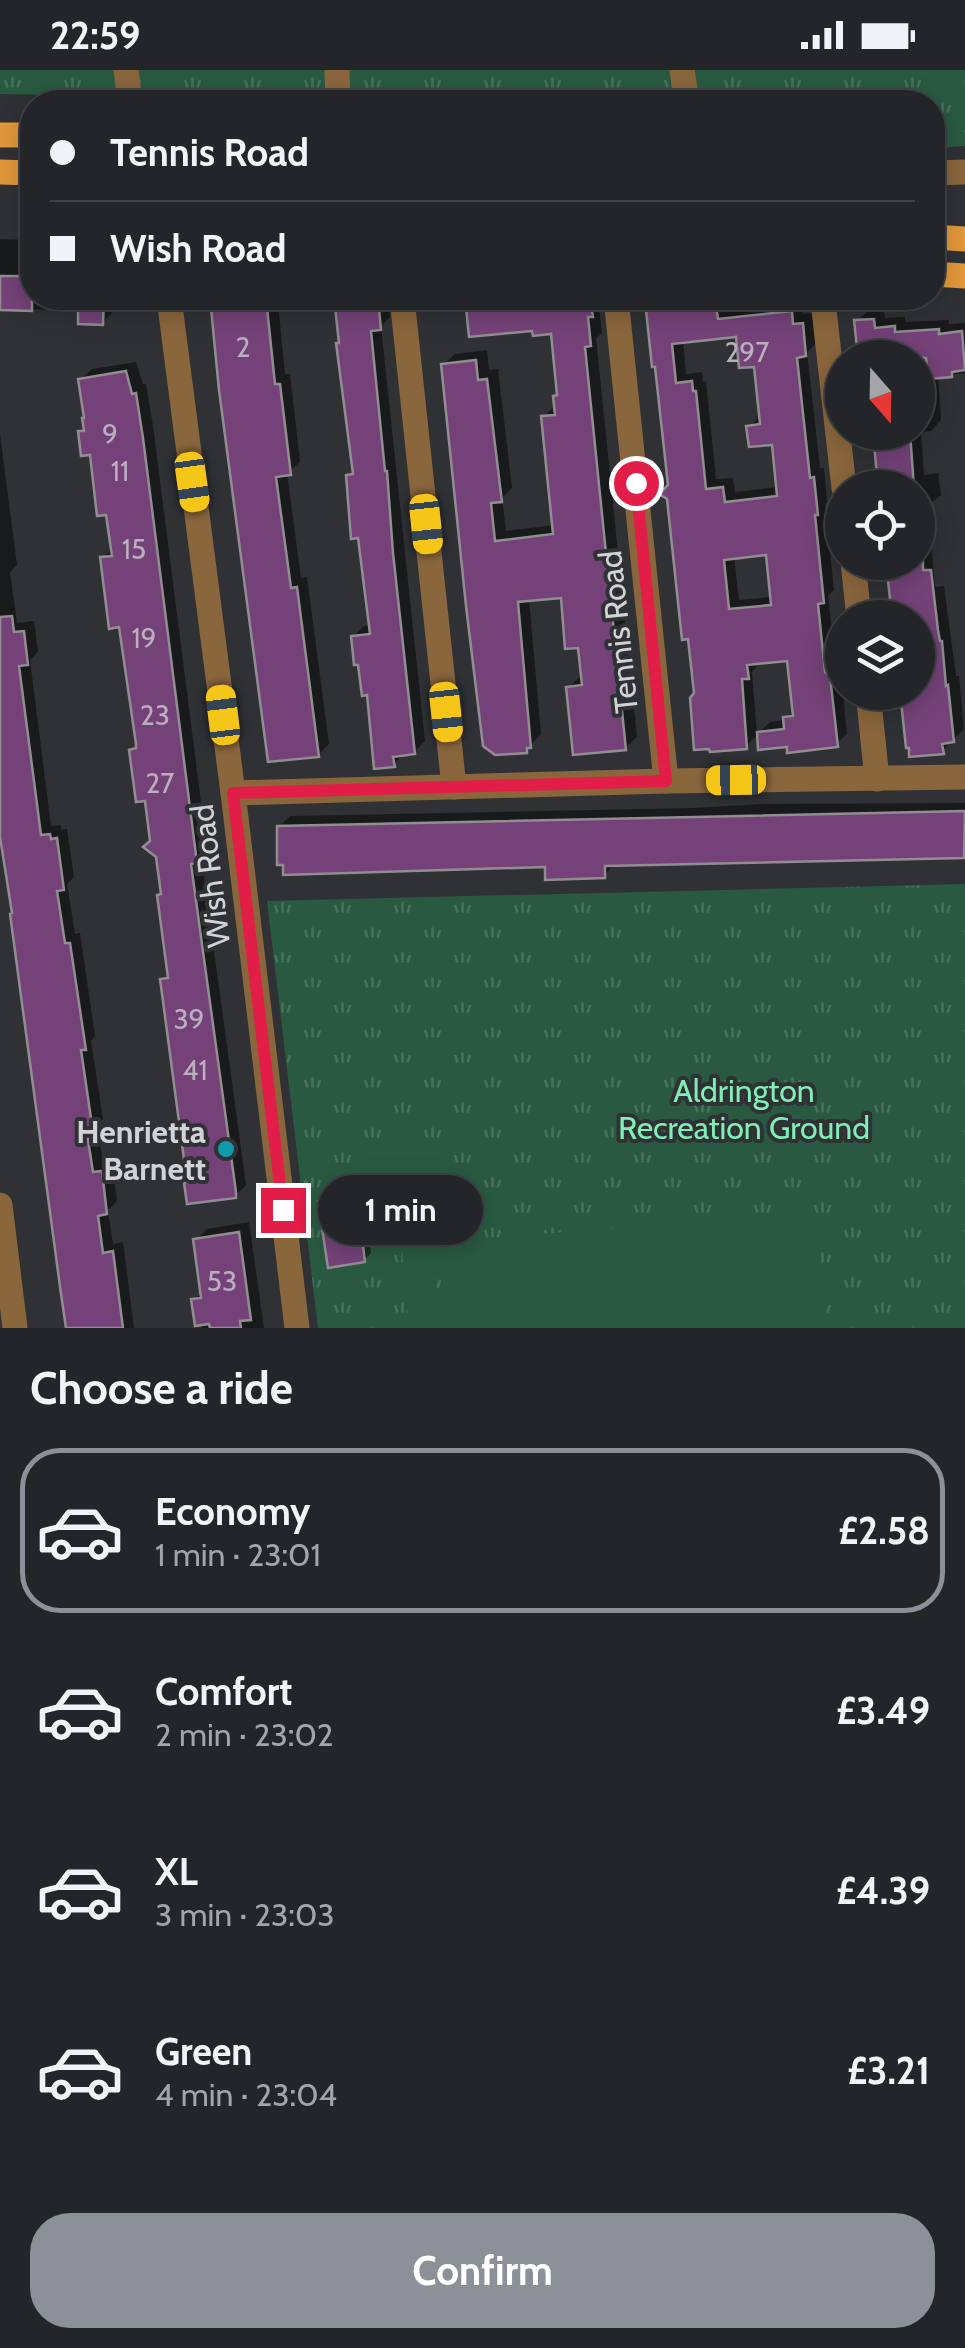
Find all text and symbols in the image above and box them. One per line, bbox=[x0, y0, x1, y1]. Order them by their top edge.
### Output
text: 22:59 bbox=[50, 12, 140, 59]
text: Tennis Road bbox=[110, 129, 309, 176]
text: Wish Road bbox=[110, 225, 286, 272]
house number: 2 bbox=[236, 330, 250, 364]
house number: 297 bbox=[725, 335, 769, 369]
north arrow bbox=[825, 340, 935, 450]
map controls bbox=[825, 340, 935, 710]
house number: 9 bbox=[102, 417, 118, 451]
car bbox=[173, 450, 211, 514]
house number: 11 bbox=[111, 454, 129, 488]
route start bbox=[614, 461, 659, 506]
button: locate bbox=[825, 470, 935, 580]
car bbox=[408, 493, 444, 555]
house number: 15 bbox=[122, 532, 146, 566]
street label: Tennis Road bbox=[590, 549, 646, 715]
button: layers bbox=[825, 600, 935, 710]
house number: 19 bbox=[131, 621, 157, 655]
car bbox=[428, 681, 464, 743]
car bbox=[204, 683, 242, 747]
house number: 23 bbox=[140, 698, 170, 732]
car bbox=[706, 764, 766, 796]
house number: 27 bbox=[146, 766, 174, 800]
street label: Wish Road bbox=[182, 802, 238, 950]
house number: 39 bbox=[173, 1002, 205, 1036]
house number: 41 bbox=[182, 1053, 208, 1087]
park label: Aldrington Recreation Ground bbox=[618, 1071, 870, 1147]
place label: Henrietta Barnett bbox=[76, 1112, 206, 1188]
marker: Henrietta Barnett bbox=[215, 1138, 237, 1160]
callout: 1 min bbox=[318, 1175, 483, 1245]
route end bbox=[261, 1188, 306, 1233]
text: 1 min bbox=[364, 1190, 437, 1229]
house number: 53 bbox=[207, 1264, 237, 1298]
text: Choose a ride bbox=[30, 1361, 293, 1415]
icon: car bbox=[35, 1486, 125, 1576]
text: Economy bbox=[155, 1488, 310, 1535]
text: £2.58 bbox=[838, 1507, 930, 1554]
text: 1 min · 23:01 bbox=[155, 1535, 321, 1574]
icon: car bbox=[35, 1666, 125, 1756]
text: Comfort bbox=[155, 1668, 292, 1715]
text: £3.49 bbox=[836, 1687, 930, 1734]
text: 2 min · 23:02 bbox=[155, 1715, 334, 1754]
icon: car bbox=[35, 1846, 125, 1936]
text: XL bbox=[155, 1848, 198, 1895]
text: £4.39 bbox=[836, 1867, 930, 1914]
text: 3 min · 23:03 bbox=[155, 1895, 335, 1934]
icon: car bbox=[35, 2026, 125, 2116]
text: Green bbox=[155, 2028, 252, 2075]
text: £3.21 bbox=[847, 2047, 930, 2094]
text: 4 min · 23:04 bbox=[155, 2075, 337, 2114]
button: Confirm bbox=[30, 2213, 935, 2328]

